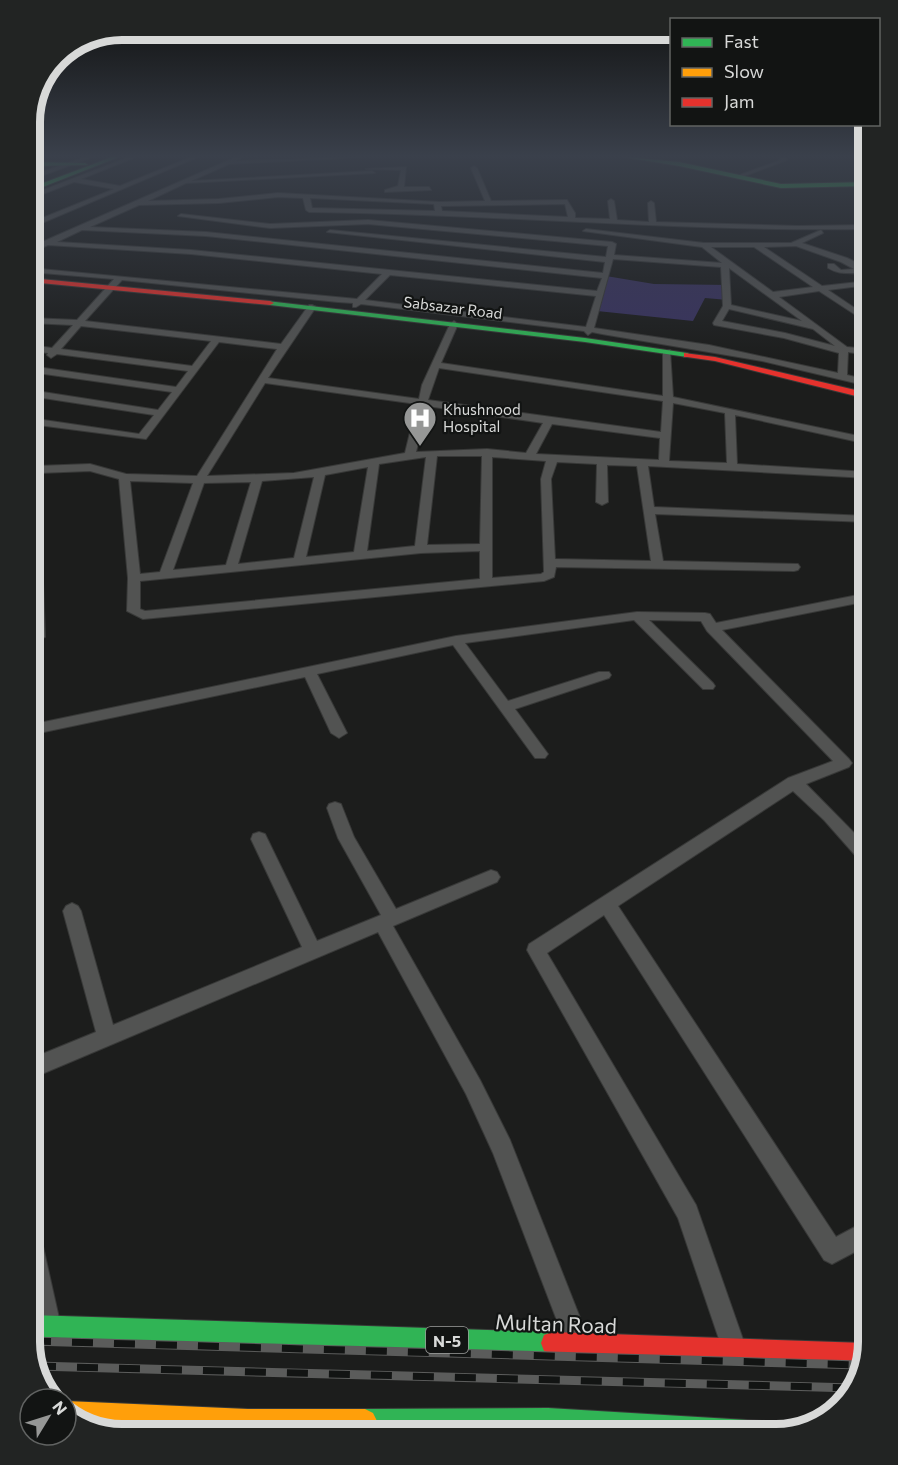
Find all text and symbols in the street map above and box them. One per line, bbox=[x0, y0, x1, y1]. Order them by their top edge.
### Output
legend bbox=[670, 18, 880, 126]
text: Fast bbox=[724, 30, 759, 52]
text: Slow bbox=[724, 60, 764, 82]
text: Jam bbox=[724, 90, 754, 112]
street label: Sabsazar Road bbox=[403, 292, 503, 322]
hospital icon: Khushnood Hospital bbox=[402, 400, 438, 447]
place label: Khushnood Hospital bbox=[443, 400, 521, 435]
street label: Multan Road bbox=[495, 1308, 617, 1338]
road number: N-5 bbox=[426, 1327, 468, 1353]
north arrow bbox=[18, 1387, 78, 1447]
text: N bbox=[49, 1397, 71, 1418]

